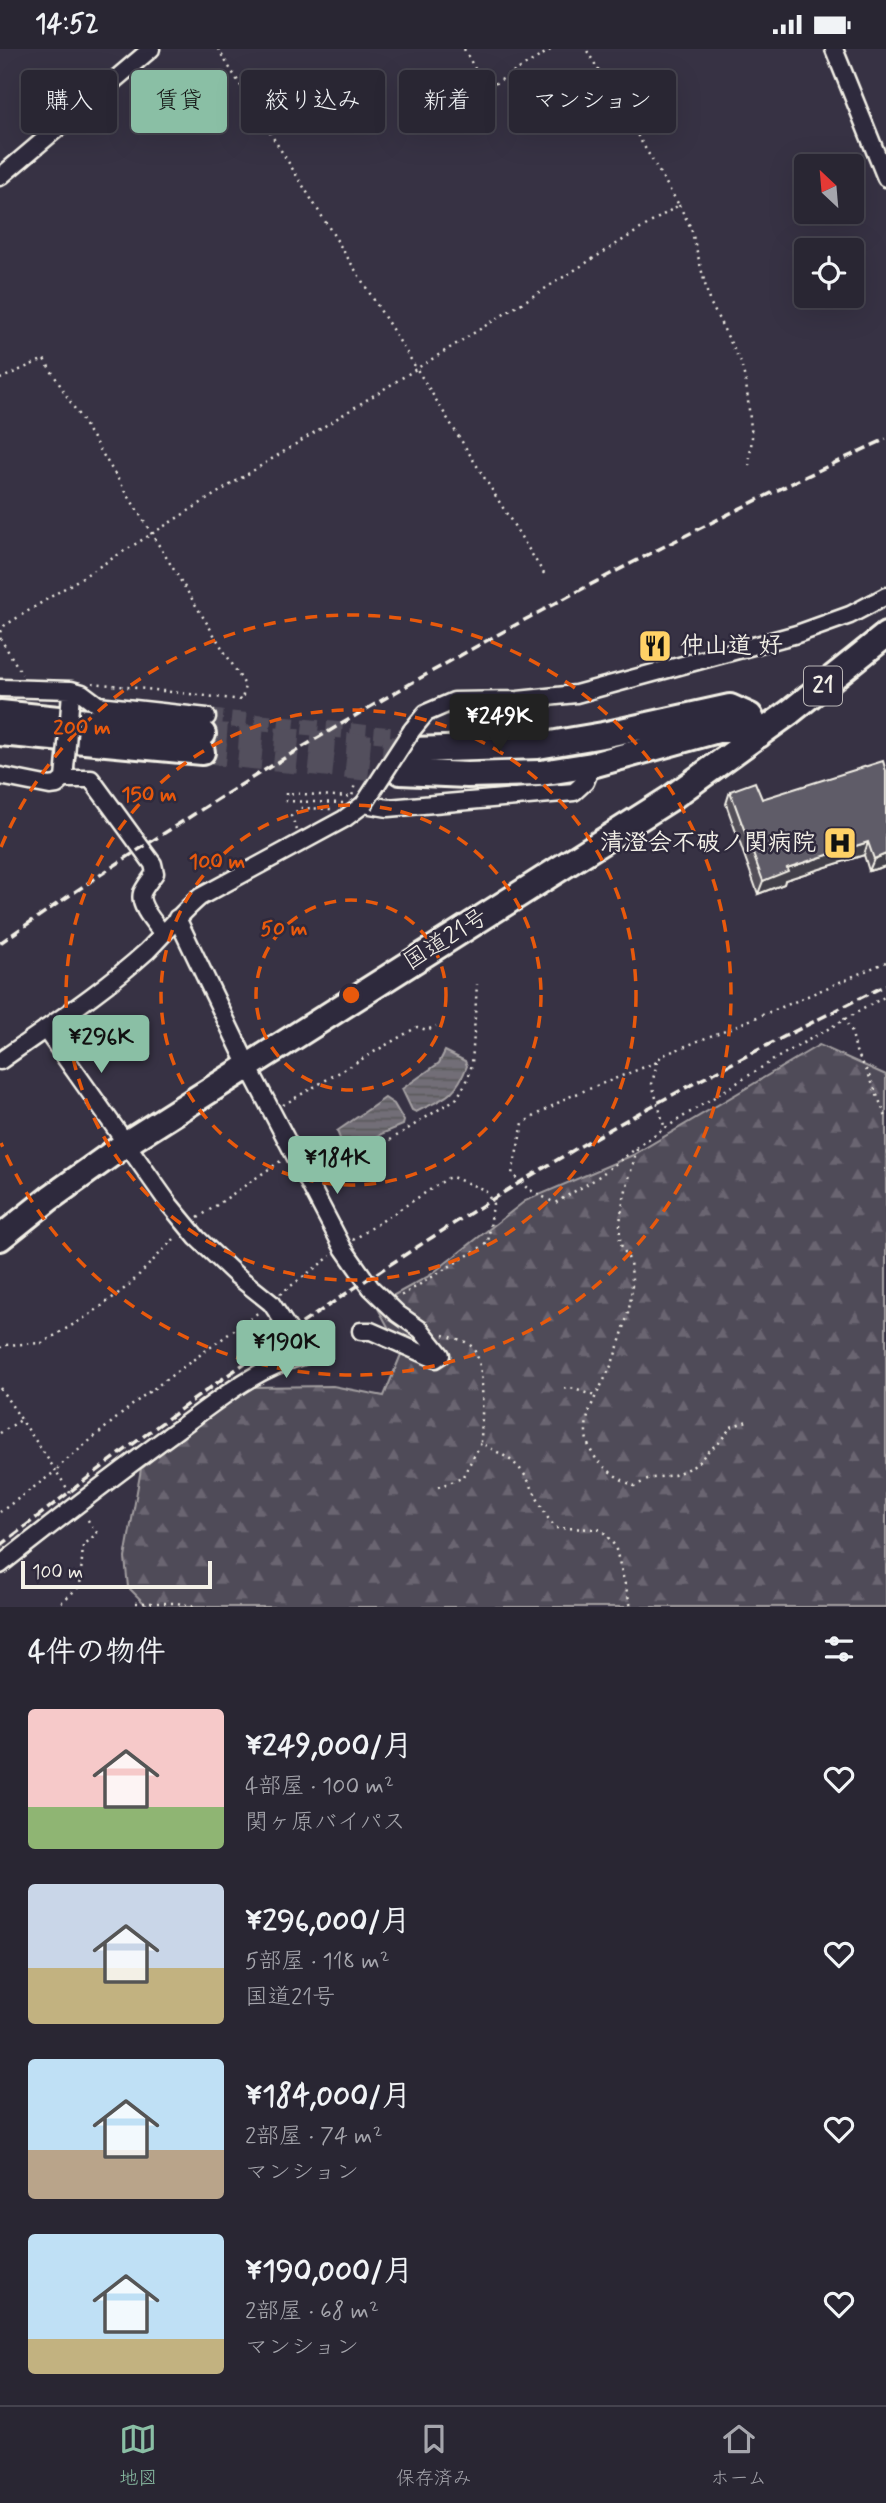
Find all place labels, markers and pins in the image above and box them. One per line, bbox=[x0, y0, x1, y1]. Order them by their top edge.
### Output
restaurant icon: 仲山道 好 bbox=[636, 627, 674, 665]
place label: 仲山道 好 bbox=[680, 631, 782, 662]
pin: ¥249K bbox=[450, 695, 548, 754]
hospital icon: 清澄会不破ノ関病院 bbox=[821, 824, 859, 862]
place label: 清澄会不破ノ関病院 bbox=[600, 828, 816, 859]
centre of rings bbox=[339, 983, 363, 1007]
pin: ¥296K bbox=[52, 1016, 150, 1075]
pin: ¥184K bbox=[288, 1137, 386, 1196]
pin: ¥190K bbox=[237, 1321, 335, 1380]

